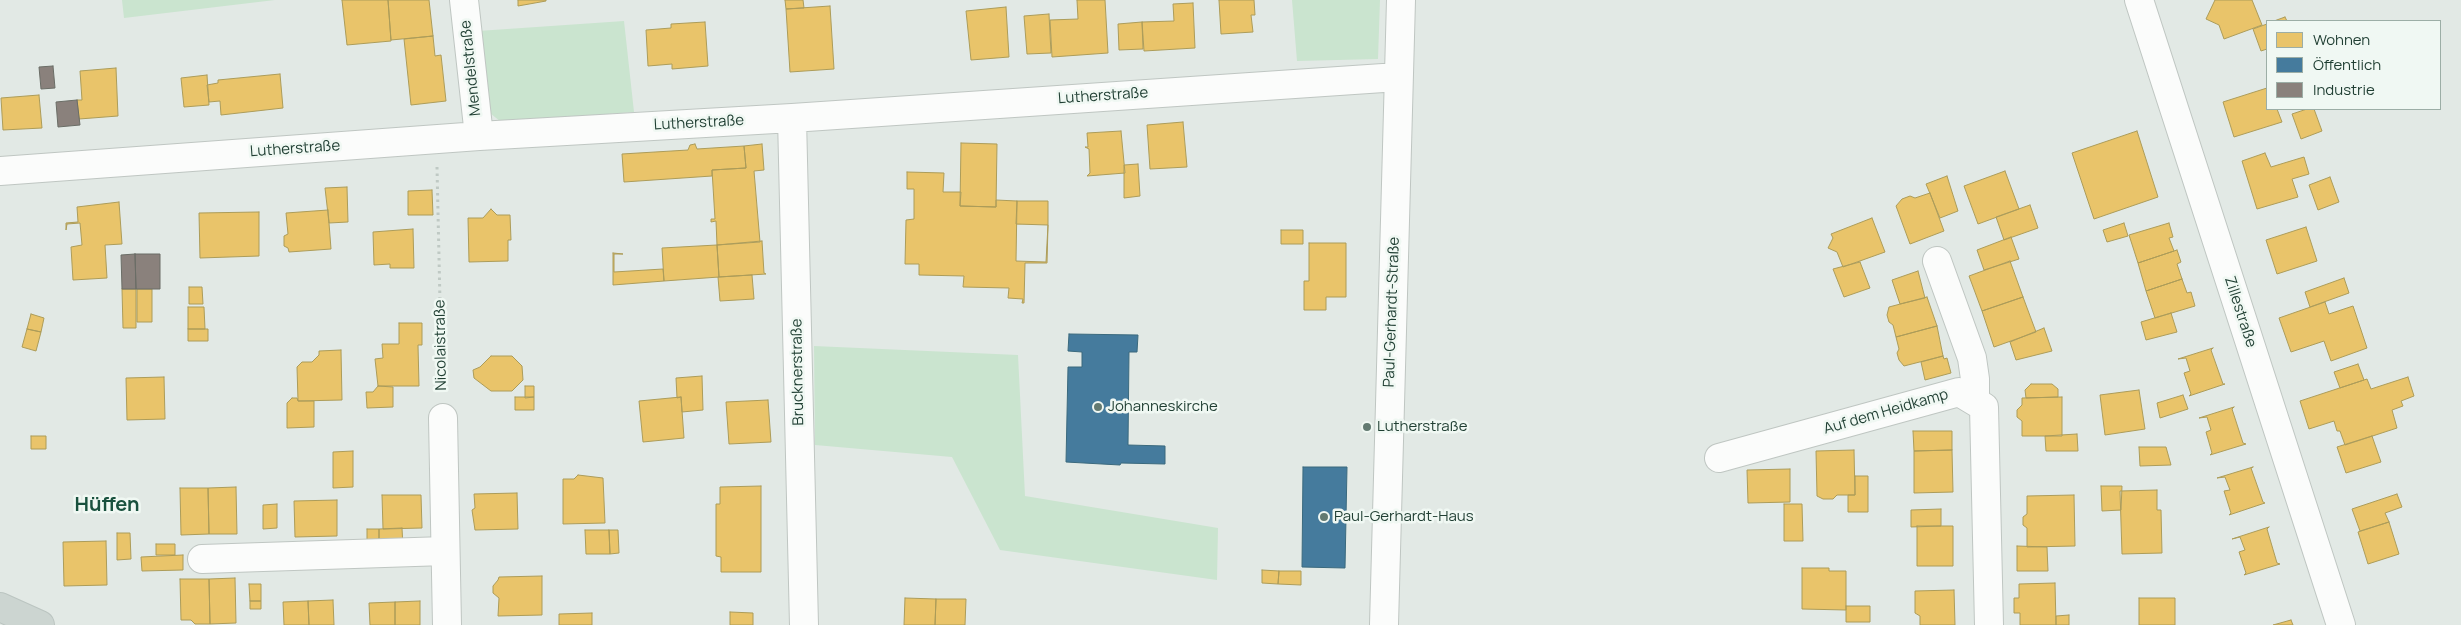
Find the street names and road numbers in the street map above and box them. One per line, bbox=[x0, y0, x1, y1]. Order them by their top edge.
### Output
street label: Mendelstraße bbox=[457, 19, 485, 117]
street label: Lutherstraße bbox=[1057, 84, 1149, 108]
street label: Lutherstraße bbox=[653, 112, 745, 134]
street label: Lutherstraße bbox=[249, 137, 341, 161]
street label: Paul-Gerhardt-Straße bbox=[1380, 236, 1404, 388]
street label: Zillestraße bbox=[2220, 274, 2260, 350]
street label: Nicolaistraße bbox=[431, 299, 451, 391]
street label: Brucknerstraße bbox=[788, 318, 808, 426]
street label: Auf dem Heidkamp bbox=[1822, 386, 1950, 438]

